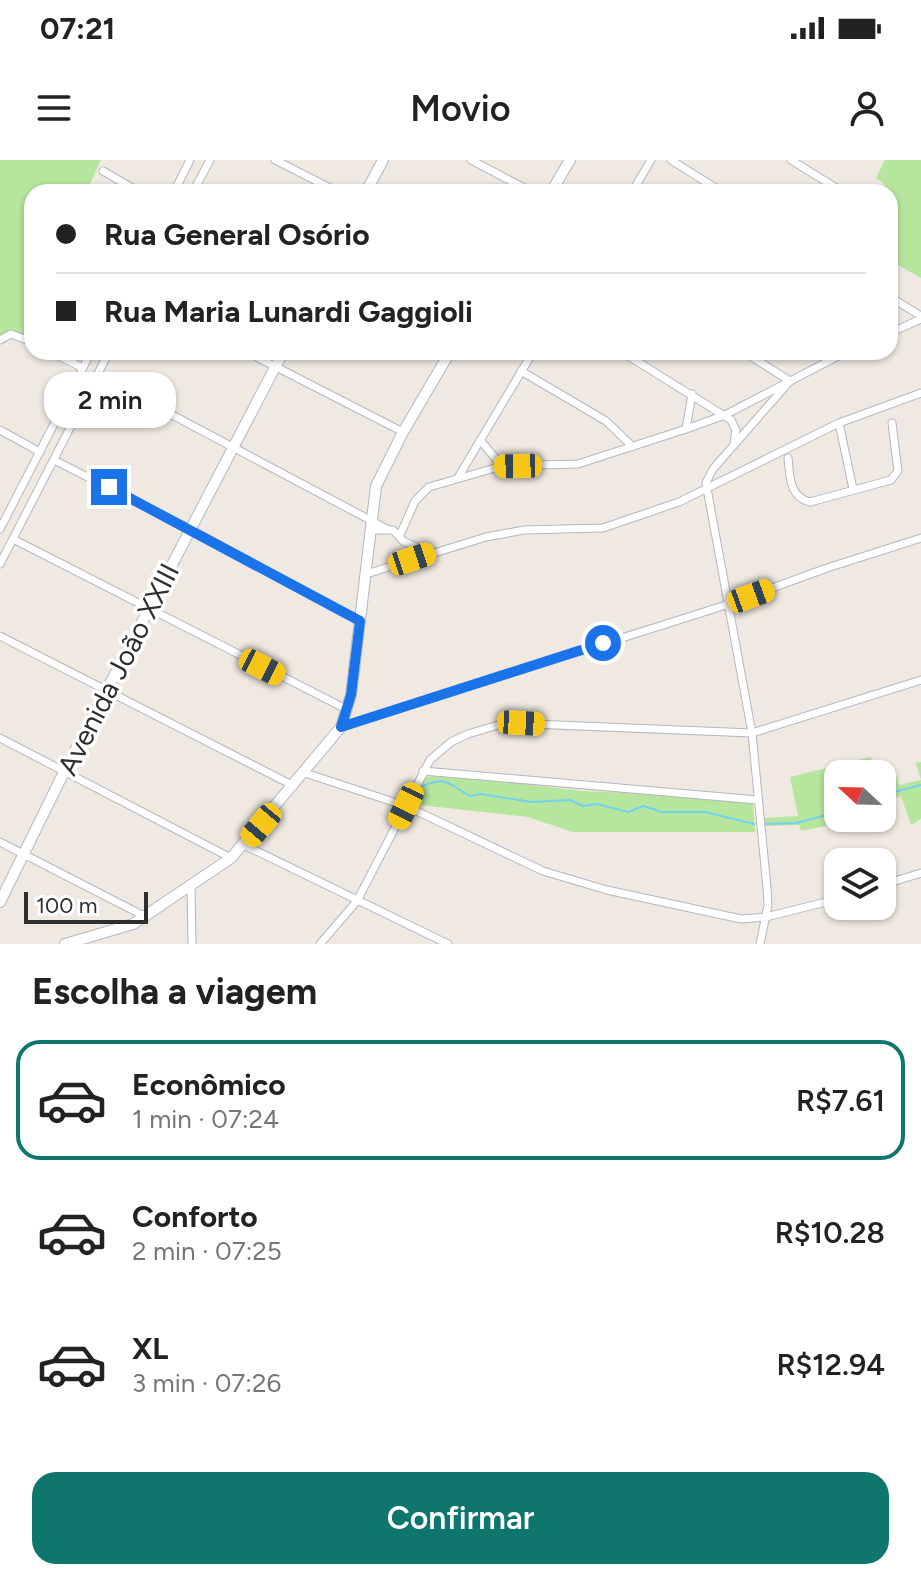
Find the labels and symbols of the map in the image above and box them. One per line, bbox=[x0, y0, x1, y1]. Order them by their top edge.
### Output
callout: 2 min bbox=[43, 371, 175, 427]
car bbox=[494, 454, 542, 478]
route end bbox=[91, 469, 127, 505]
car bbox=[385, 540, 439, 578]
street label: Avenida João XXIII bbox=[50, 557, 186, 781]
car bbox=[724, 577, 778, 615]
route start bbox=[585, 625, 621, 661]
car bbox=[235, 645, 289, 689]
car bbox=[496, 710, 546, 736]
north arrow bbox=[824, 760, 896, 832]
car bbox=[385, 779, 427, 833]
car bbox=[236, 799, 286, 851]
scale bar bbox=[24, 888, 148, 924]

